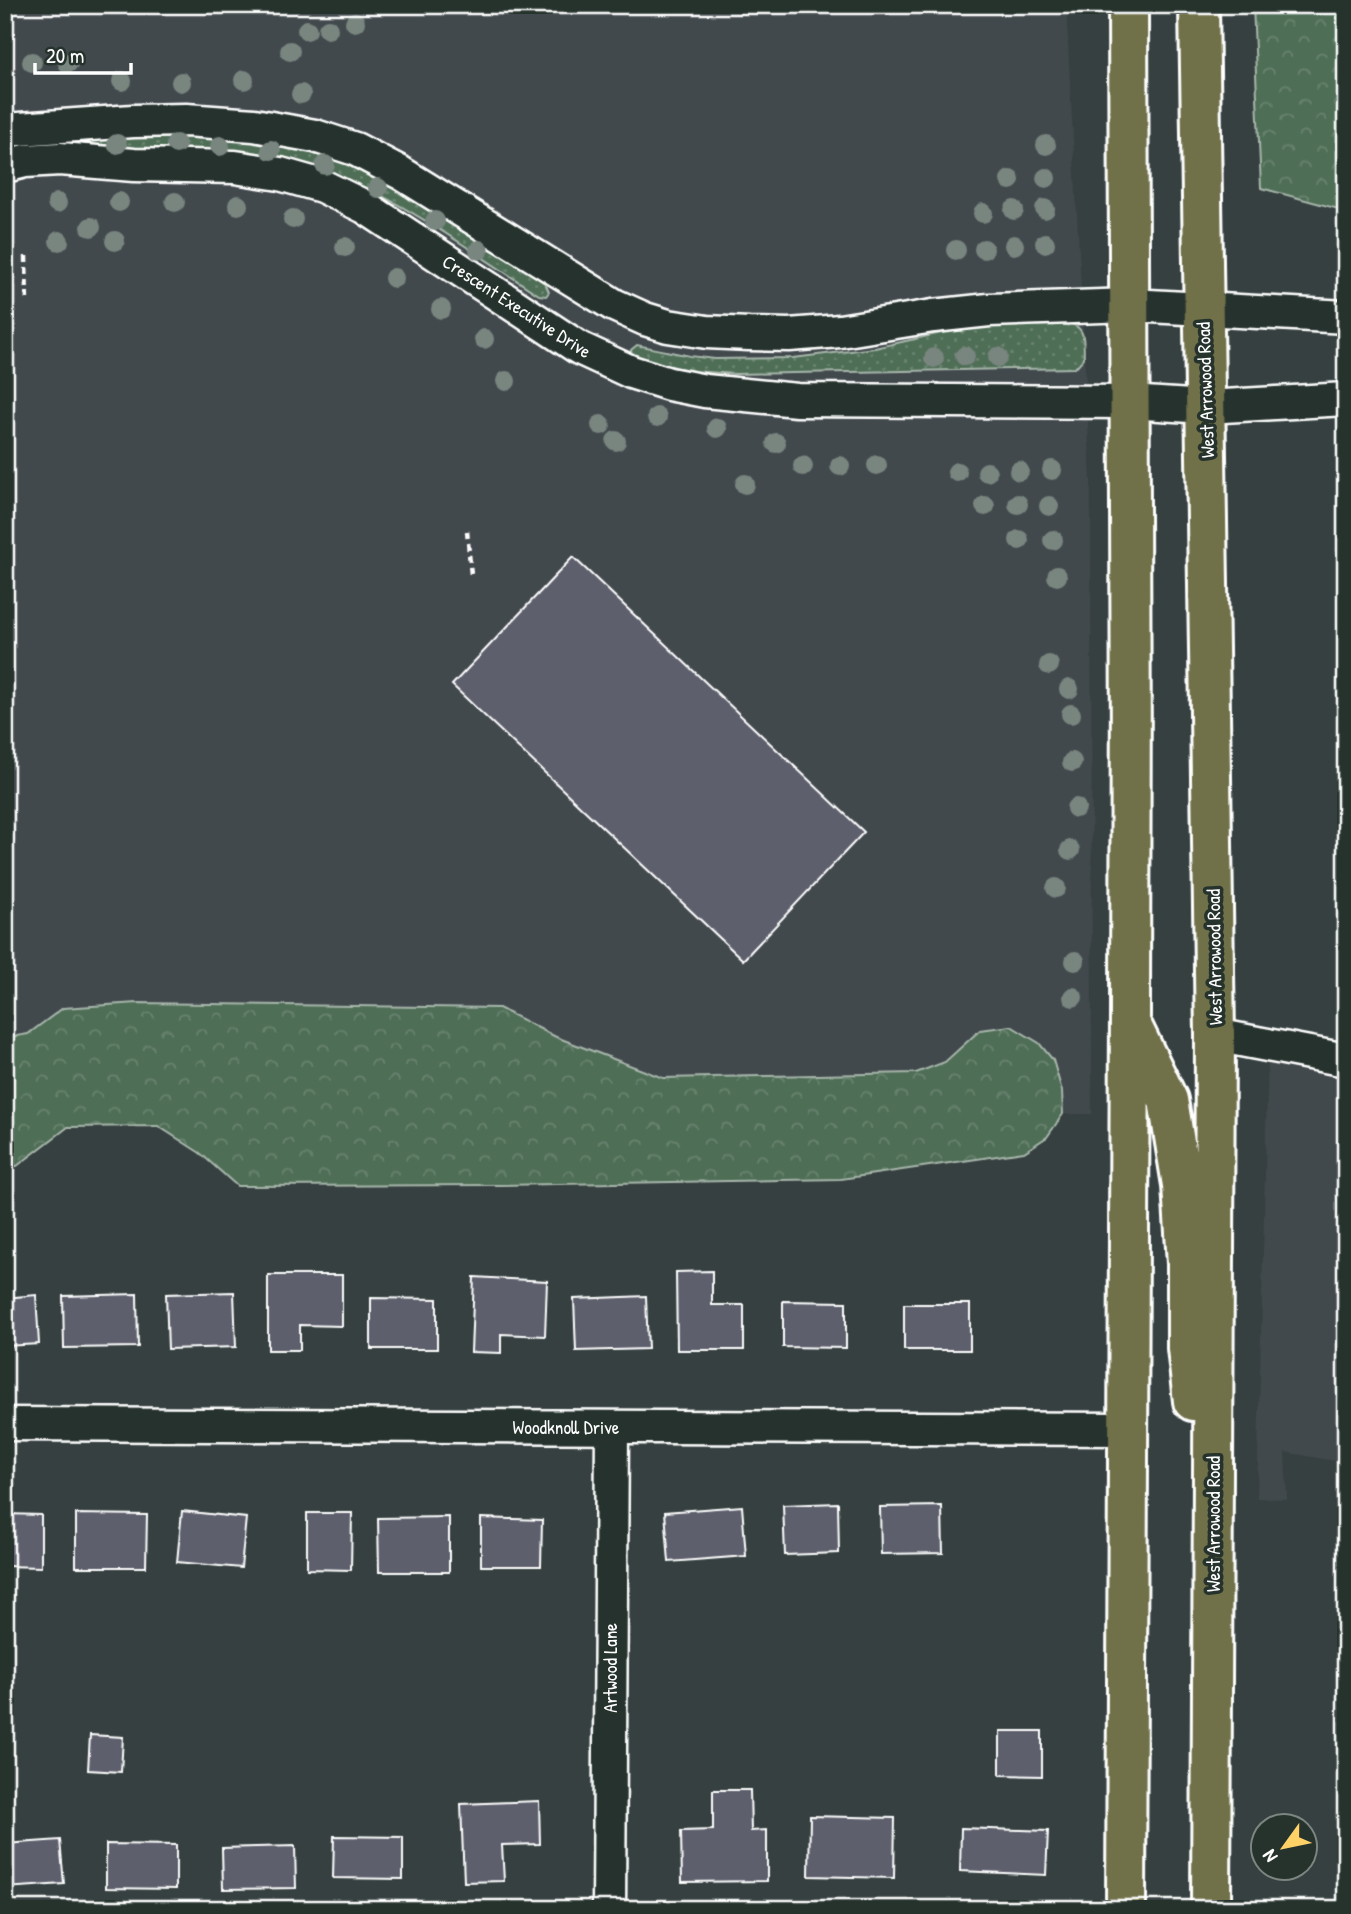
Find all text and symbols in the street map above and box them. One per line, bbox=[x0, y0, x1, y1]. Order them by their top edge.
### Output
scale bar bbox=[35, 32, 131, 76]
text: 20 m bbox=[46, 41, 84, 70]
street label: Crescent Executive Drive bbox=[438, 248, 597, 364]
street label: West Arrowood Road bbox=[1190, 321, 1220, 458]
street label: West Arrowood Road bbox=[1200, 888, 1228, 1025]
street label: Woodknoll Drive bbox=[513, 1414, 620, 1440]
street label: West Arrowood Road bbox=[1200, 1455, 1226, 1592]
street label: Artwood Lane bbox=[597, 1623, 623, 1713]
north arrow bbox=[1250, 1812, 1320, 1882]
text: N bbox=[1256, 1845, 1283, 1868]

